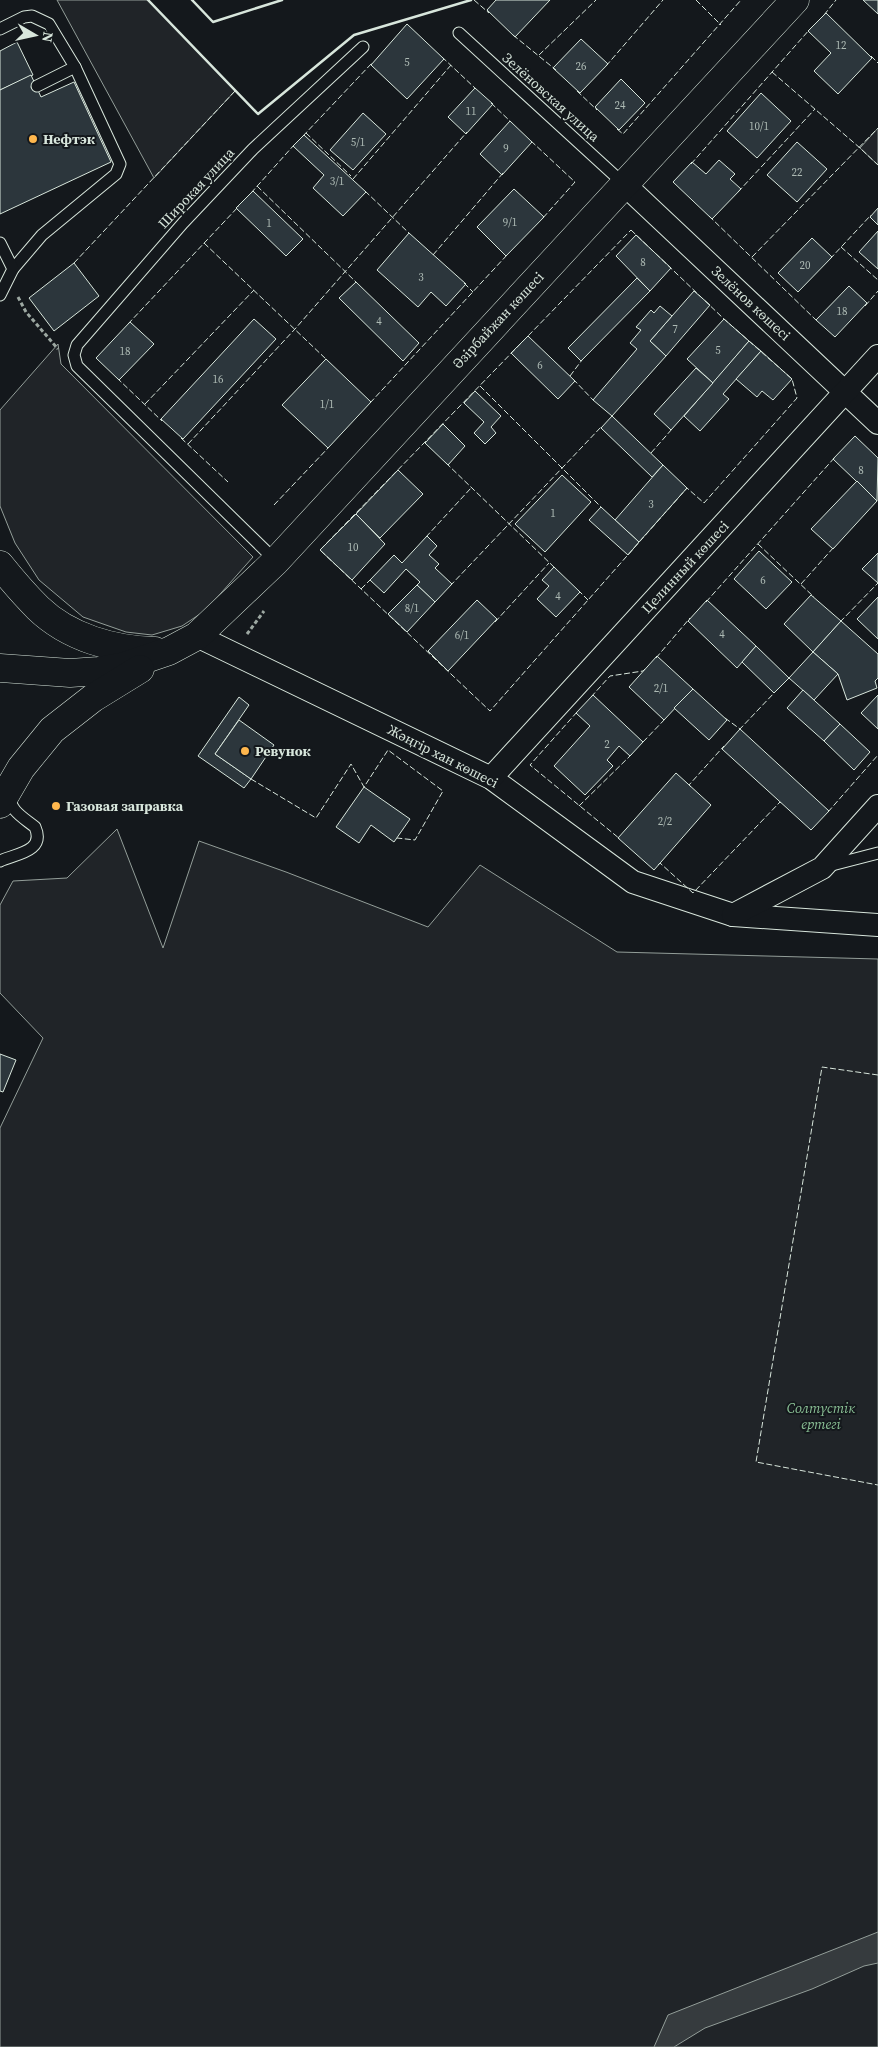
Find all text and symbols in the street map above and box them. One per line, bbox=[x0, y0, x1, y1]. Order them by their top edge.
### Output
north arrow bbox=[10, 10, 60, 60]
text: N bbox=[37, 30, 59, 44]
house number: 12 bbox=[836, 38, 847, 53]
street label: Зелёновская улица bbox=[498, 48, 605, 147]
house number: 5 bbox=[404, 55, 410, 70]
house number: 26 bbox=[576, 59, 587, 74]
house number: 24 bbox=[615, 98, 626, 113]
house number: 11 bbox=[466, 104, 477, 119]
house number: 10/1 bbox=[749, 119, 769, 134]
place label: Нефтэк bbox=[43, 129, 96, 149]
marker: Нефтэк bbox=[27, 133, 39, 145]
house number: 5/1 bbox=[351, 135, 365, 150]
house number: 9 bbox=[503, 141, 509, 156]
street label: Широкая улица bbox=[153, 142, 239, 233]
house number: 22 bbox=[792, 165, 803, 180]
house number: 3/1 bbox=[330, 174, 344, 189]
house number: 9/1 bbox=[503, 215, 517, 230]
house number: 1 bbox=[266, 216, 272, 231]
house number: 8 bbox=[640, 255, 646, 270]
house number: 20 bbox=[800, 258, 811, 273]
street label: Зелёнов көшесі bbox=[707, 261, 795, 345]
street label: Әзірбайжан көшесі bbox=[448, 267, 548, 373]
house number: 3 bbox=[418, 270, 424, 285]
house number: 18 bbox=[837, 304, 848, 319]
house number: 4 bbox=[376, 314, 382, 329]
house number: 7 bbox=[672, 322, 678, 337]
house number: 5 bbox=[715, 343, 721, 358]
house number: 18 bbox=[120, 344, 131, 359]
house number: 6 bbox=[537, 358, 543, 373]
house number: 16 bbox=[213, 372, 224, 387]
house number: 1/1 bbox=[320, 397, 334, 412]
house number: 8 bbox=[858, 463, 864, 478]
house number: 3 bbox=[648, 497, 654, 512]
house number: 1 bbox=[550, 506, 556, 521]
street label: Целинный көшесі bbox=[637, 516, 733, 618]
house number: 10 bbox=[348, 540, 359, 555]
house number: 6 bbox=[760, 573, 766, 588]
house number: 4 bbox=[555, 589, 561, 604]
house number: 8/1 bbox=[405, 601, 419, 616]
house number: 4 bbox=[719, 627, 725, 642]
house number: 6/1 bbox=[455, 628, 469, 643]
house number: 2/1 bbox=[654, 681, 668, 696]
street label: Жәңгір хан көшесі bbox=[384, 719, 502, 793]
house number: 2 bbox=[604, 737, 610, 752]
place label: Ревунок bbox=[255, 741, 312, 761]
marker: Ревунок bbox=[239, 745, 251, 757]
place label: Газовая заправка bbox=[66, 796, 184, 816]
marker: Газовая заправка bbox=[50, 800, 62, 812]
house number: 2/2 bbox=[658, 814, 673, 829]
park label: Солтүстік ертегі bbox=[787, 1398, 855, 1434]

